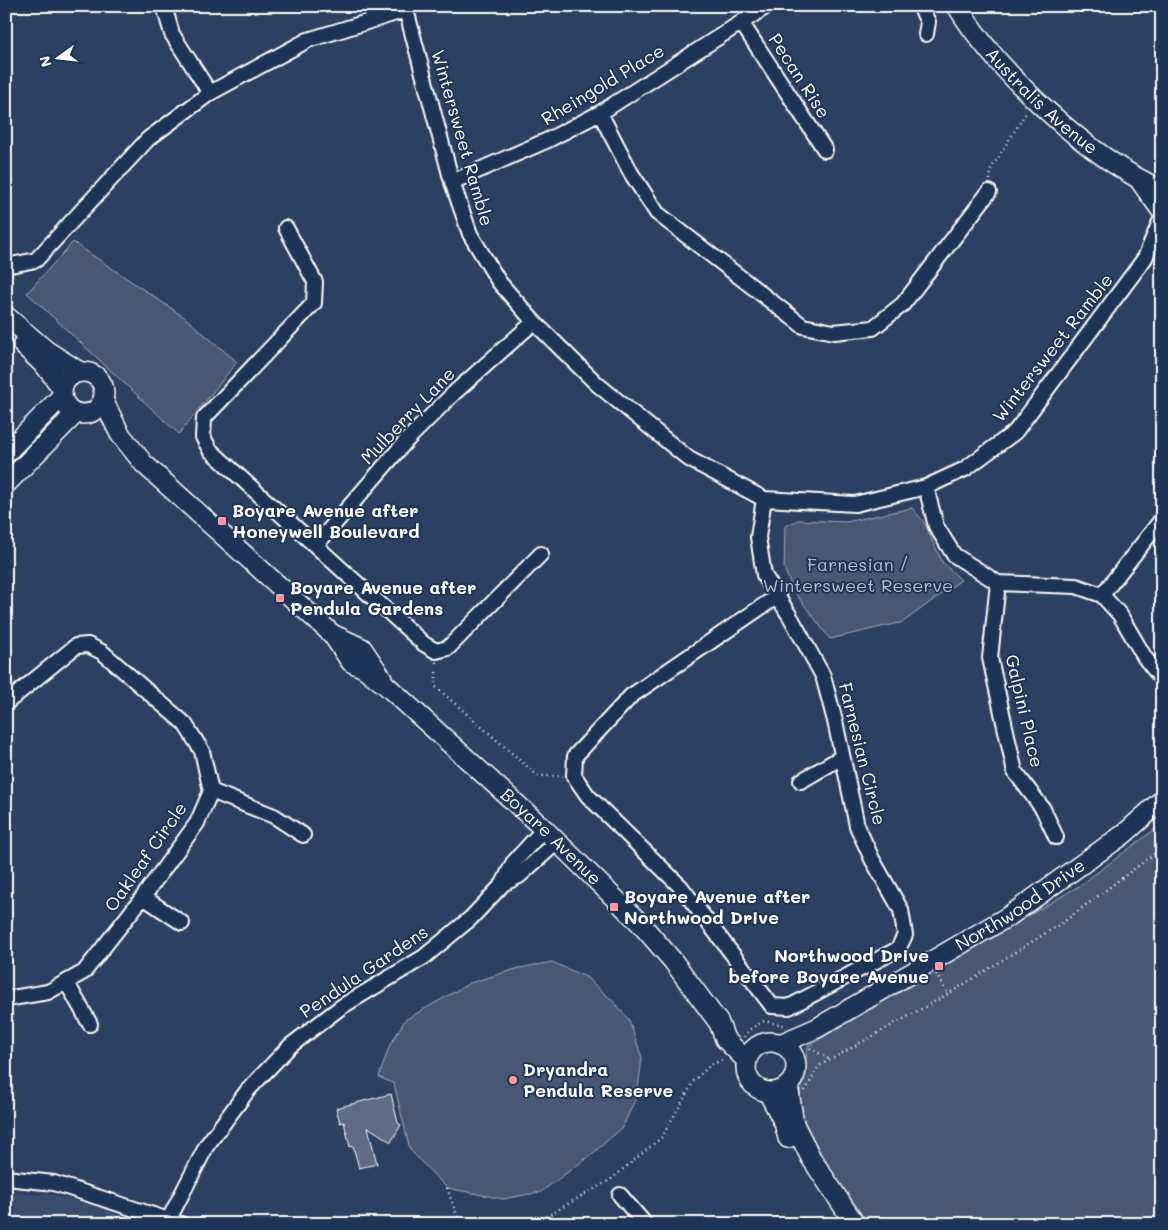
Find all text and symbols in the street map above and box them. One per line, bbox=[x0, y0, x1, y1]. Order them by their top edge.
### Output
street label: Pecan Rise bbox=[763, 28, 836, 123]
north arrow bbox=[32, 32, 82, 82]
street label: Rheingold Place bbox=[536, 38, 668, 130]
street label: Australis Avenue bbox=[981, 42, 1103, 159]
street label: Wintersweet Ramble bbox=[426, 47, 500, 229]
text: N bbox=[34, 54, 56, 69]
street label: Wintersweet Ramble bbox=[987, 268, 1118, 427]
street label: Mulberry Lane bbox=[355, 362, 460, 469]
place label: Boyare Avenue after Honeywell Boulevard bbox=[232, 498, 420, 543]
marker: Boyare Avenue after Honeywell Boulevard bbox=[216, 515, 228, 527]
park label: Farnesian / Wintersweet Reserve bbox=[763, 552, 953, 597]
place label: Boyare Avenue after Pendula Gardens bbox=[290, 575, 476, 620]
marker: Boyare Avenue after Pendula Gardens bbox=[274, 592, 286, 604]
street label: Galpini Place bbox=[1000, 652, 1050, 770]
street label: Farnesian Circle bbox=[834, 680, 892, 828]
street label: Boyare Avenue bbox=[496, 782, 607, 890]
street label: Oakleaf Circle bbox=[99, 797, 192, 916]
street label: Northwood Drive bbox=[950, 853, 1090, 956]
place label: Boyare Avenue after Northwood Drive bbox=[624, 884, 810, 929]
marker: Boyare Avenue after Northwood Drive bbox=[608, 901, 620, 913]
street label: Pendula Gardens bbox=[295, 919, 432, 1023]
place label: Northwood Drive before Boyare Avenue bbox=[729, 943, 929, 988]
marker: Northwood Drive before Boyare Avenue bbox=[933, 960, 945, 972]
place label: Dryandra Pendula Reserve bbox=[523, 1057, 674, 1102]
marker: Dryandra Pendula Reserve bbox=[507, 1074, 519, 1086]

